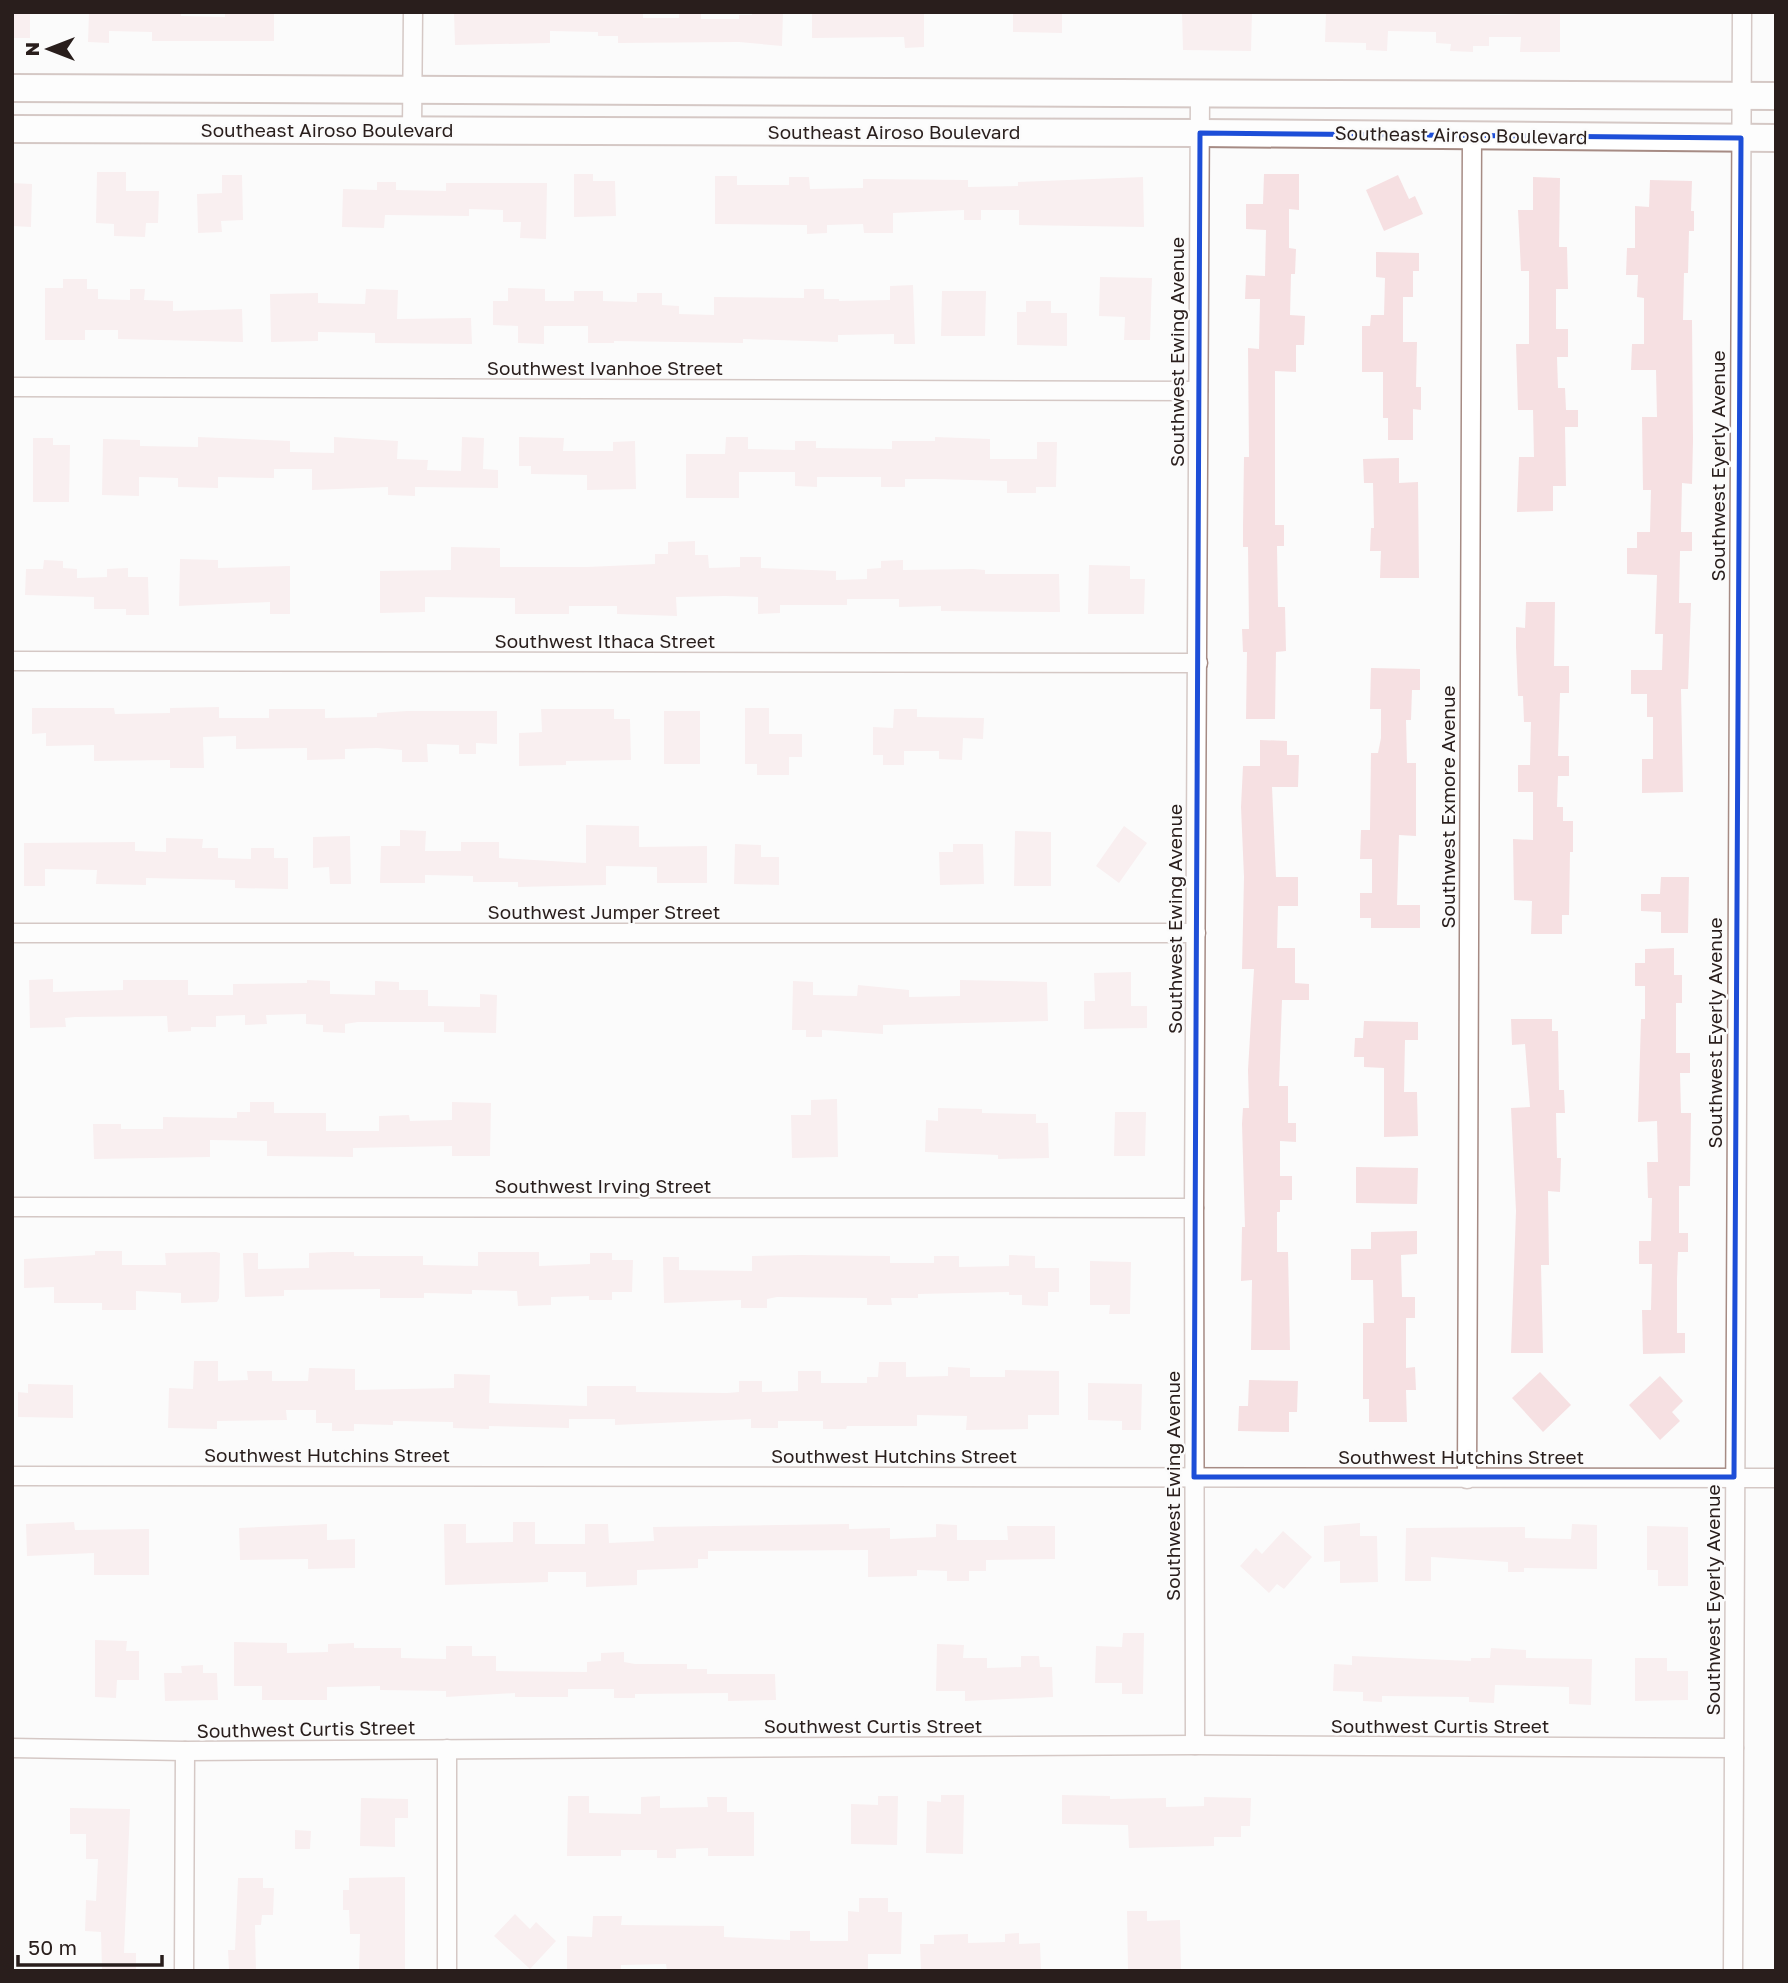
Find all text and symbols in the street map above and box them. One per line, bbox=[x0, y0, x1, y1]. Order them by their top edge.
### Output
north arrow bbox=[14, 14, 84, 84]
text: N bbox=[20, 42, 43, 56]
street label: Southeast Airoso Boulevard bbox=[200, 118, 454, 141]
street label: Southeast Airoso Boulevard bbox=[767, 120, 1021, 143]
street label: Southeast Airoso Boulevard bbox=[1334, 121, 1588, 148]
street label: Southwest Ewing Avenue bbox=[1165, 237, 1188, 467]
street label: Southwest Eyerly Avenue bbox=[1706, 350, 1729, 582]
street label: Southwest Ivanhoe Street bbox=[487, 356, 723, 379]
street label: Southwest Ithaca Street bbox=[495, 629, 715, 652]
street label: Southwest Exmore Avenue bbox=[1436, 685, 1459, 929]
street label: Southwest Ewing Avenue bbox=[1163, 804, 1186, 1034]
street label: Southwest Jumper Street bbox=[488, 900, 720, 923]
street label: Southwest Eyerly Avenue bbox=[1703, 917, 1726, 1149]
street label: Southwest Irving Street bbox=[495, 1174, 711, 1197]
street label: Southwest Ewing Avenue bbox=[1161, 1371, 1184, 1601]
street label: Southwest Hutchins Street bbox=[204, 1443, 450, 1466]
street label: Southwest Hutchins Street bbox=[771, 1444, 1017, 1467]
street label: Southwest Hutchins Street bbox=[1338, 1445, 1584, 1468]
street label: Southwest Eyerly Avenue bbox=[1701, 1484, 1724, 1716]
street label: Southwest Curtis Street bbox=[764, 1714, 982, 1737]
street label: Southwest Curtis Street bbox=[1331, 1714, 1549, 1737]
street label: Southwest Curtis Street bbox=[196, 1715, 416, 1742]
scale bar bbox=[18, 1924, 161, 1968]
text: 50 m bbox=[28, 1934, 77, 1960]

